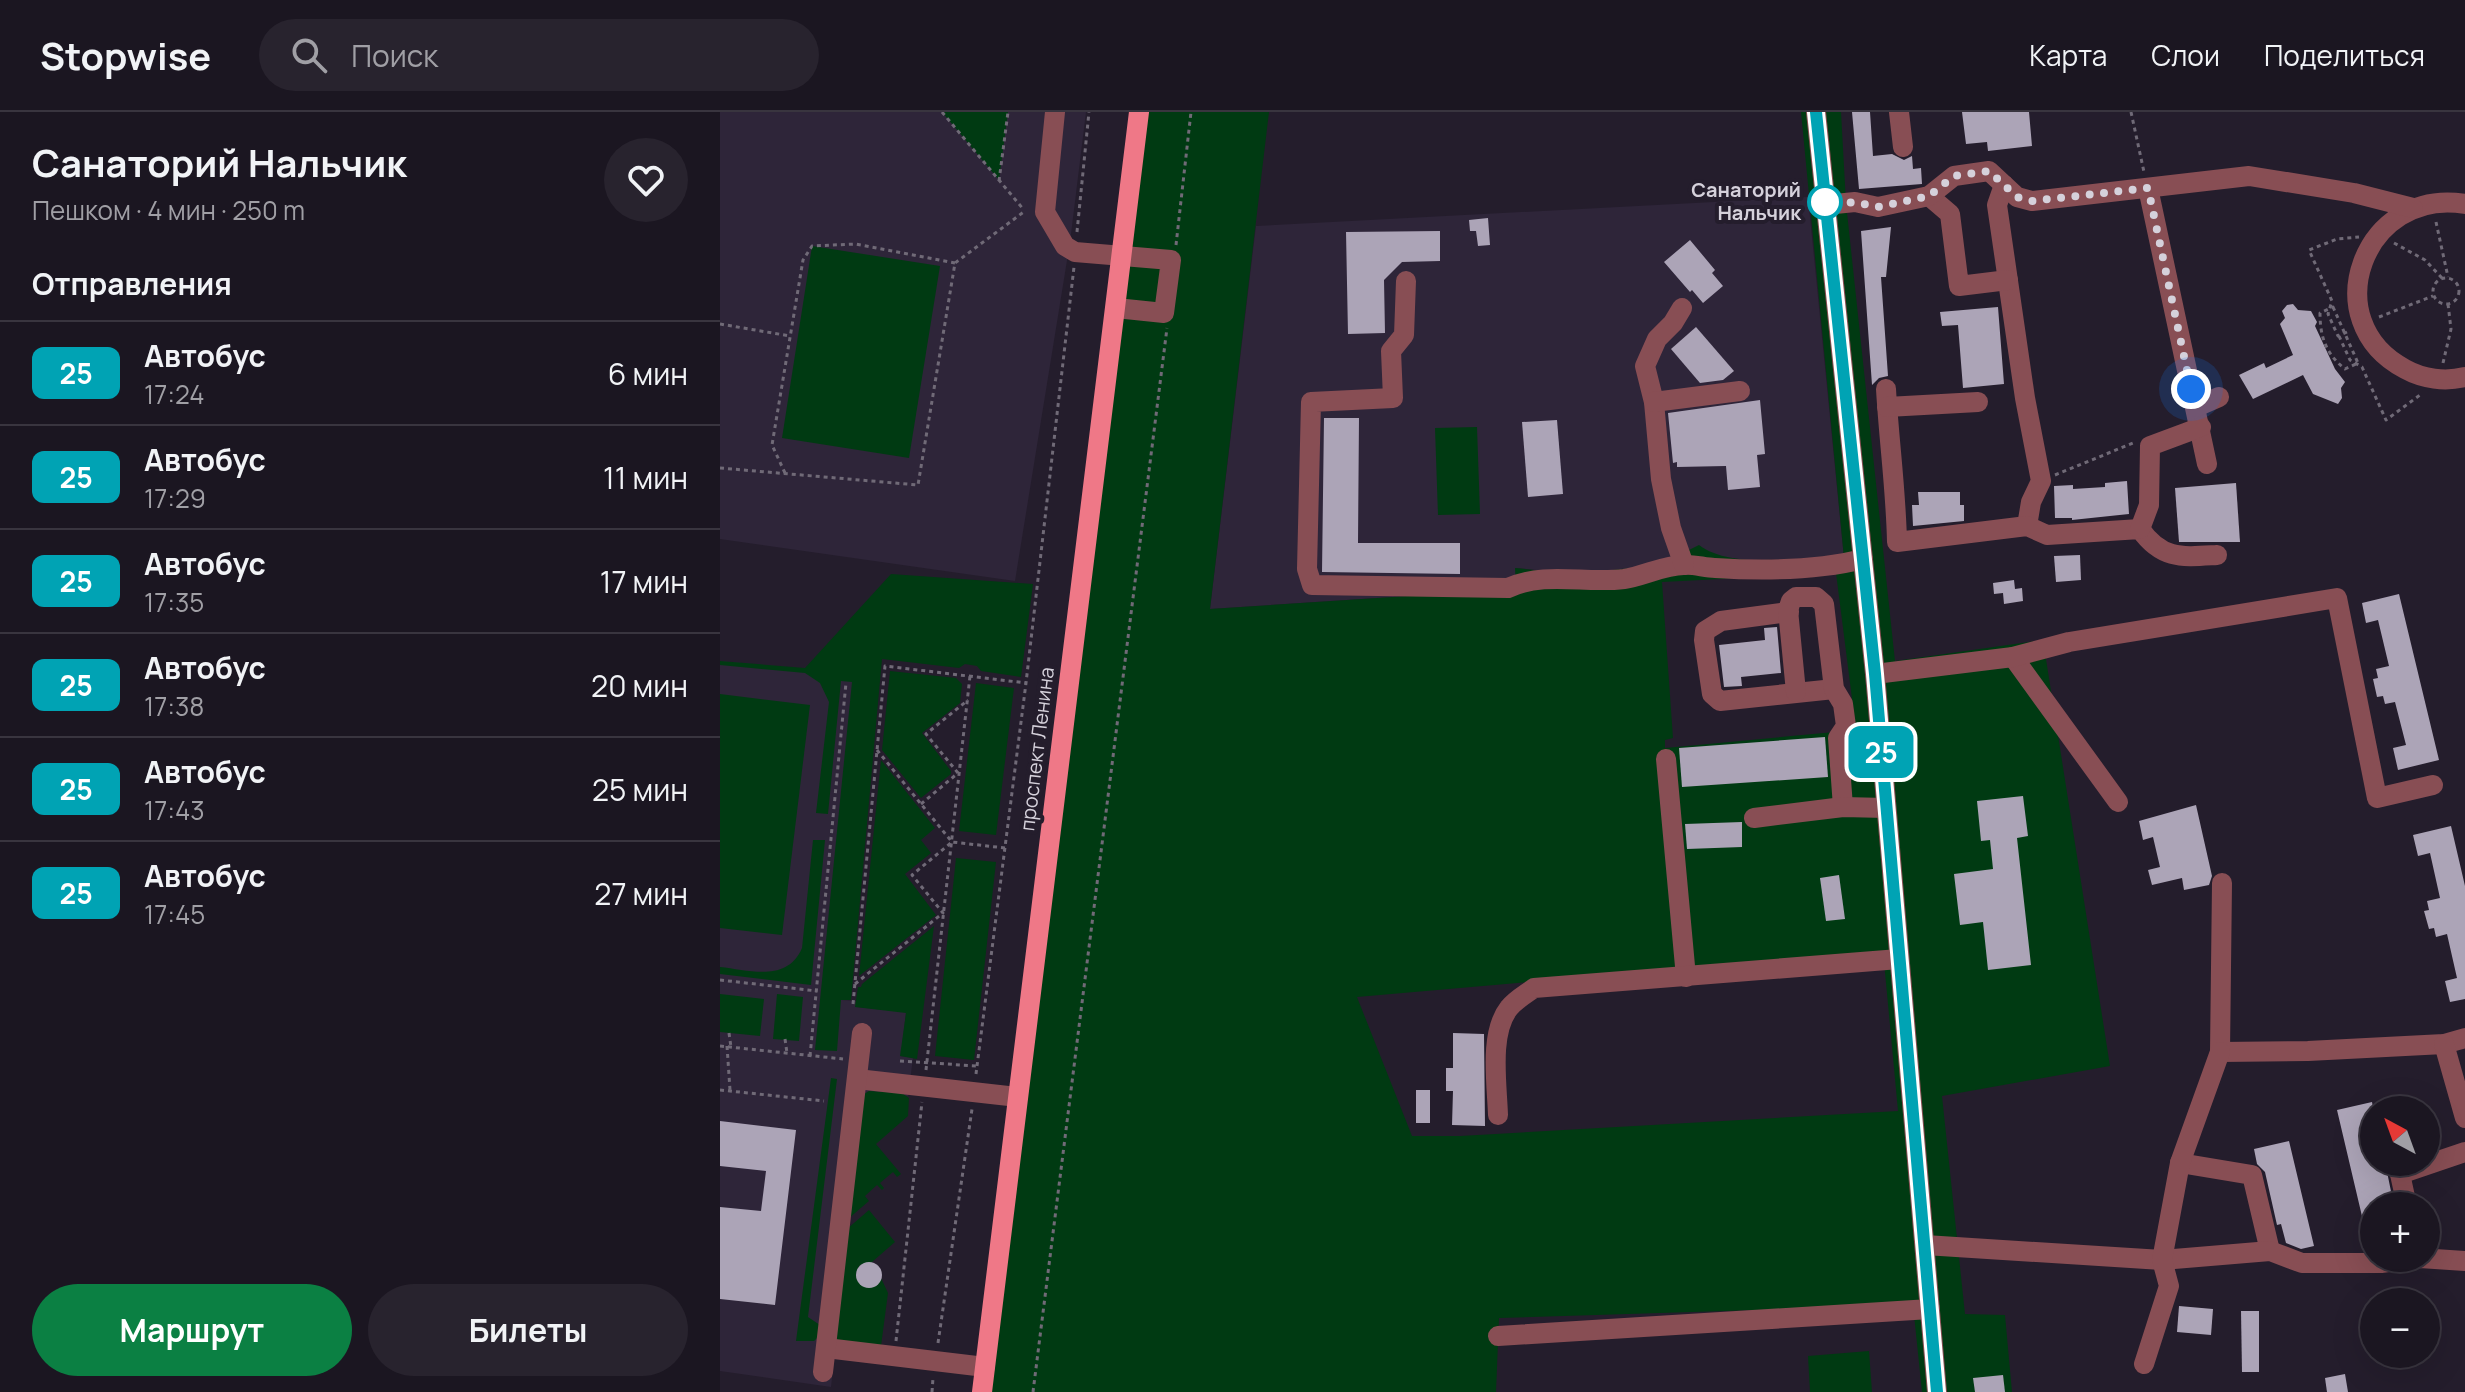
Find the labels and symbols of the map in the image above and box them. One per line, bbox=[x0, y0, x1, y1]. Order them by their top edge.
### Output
place label: Санаторий Нальчик bbox=[1691, 176, 1802, 226]
marker: Санаторий Нальчик bbox=[1808, 185, 1842, 219]
your location bbox=[2171, 369, 2211, 409]
street label: проспект Ленина bbox=[1013, 665, 1060, 833]
line badge: 25 bbox=[1845, 726, 1917, 778]
north arrow bbox=[2360, 1096, 2440, 1176]

